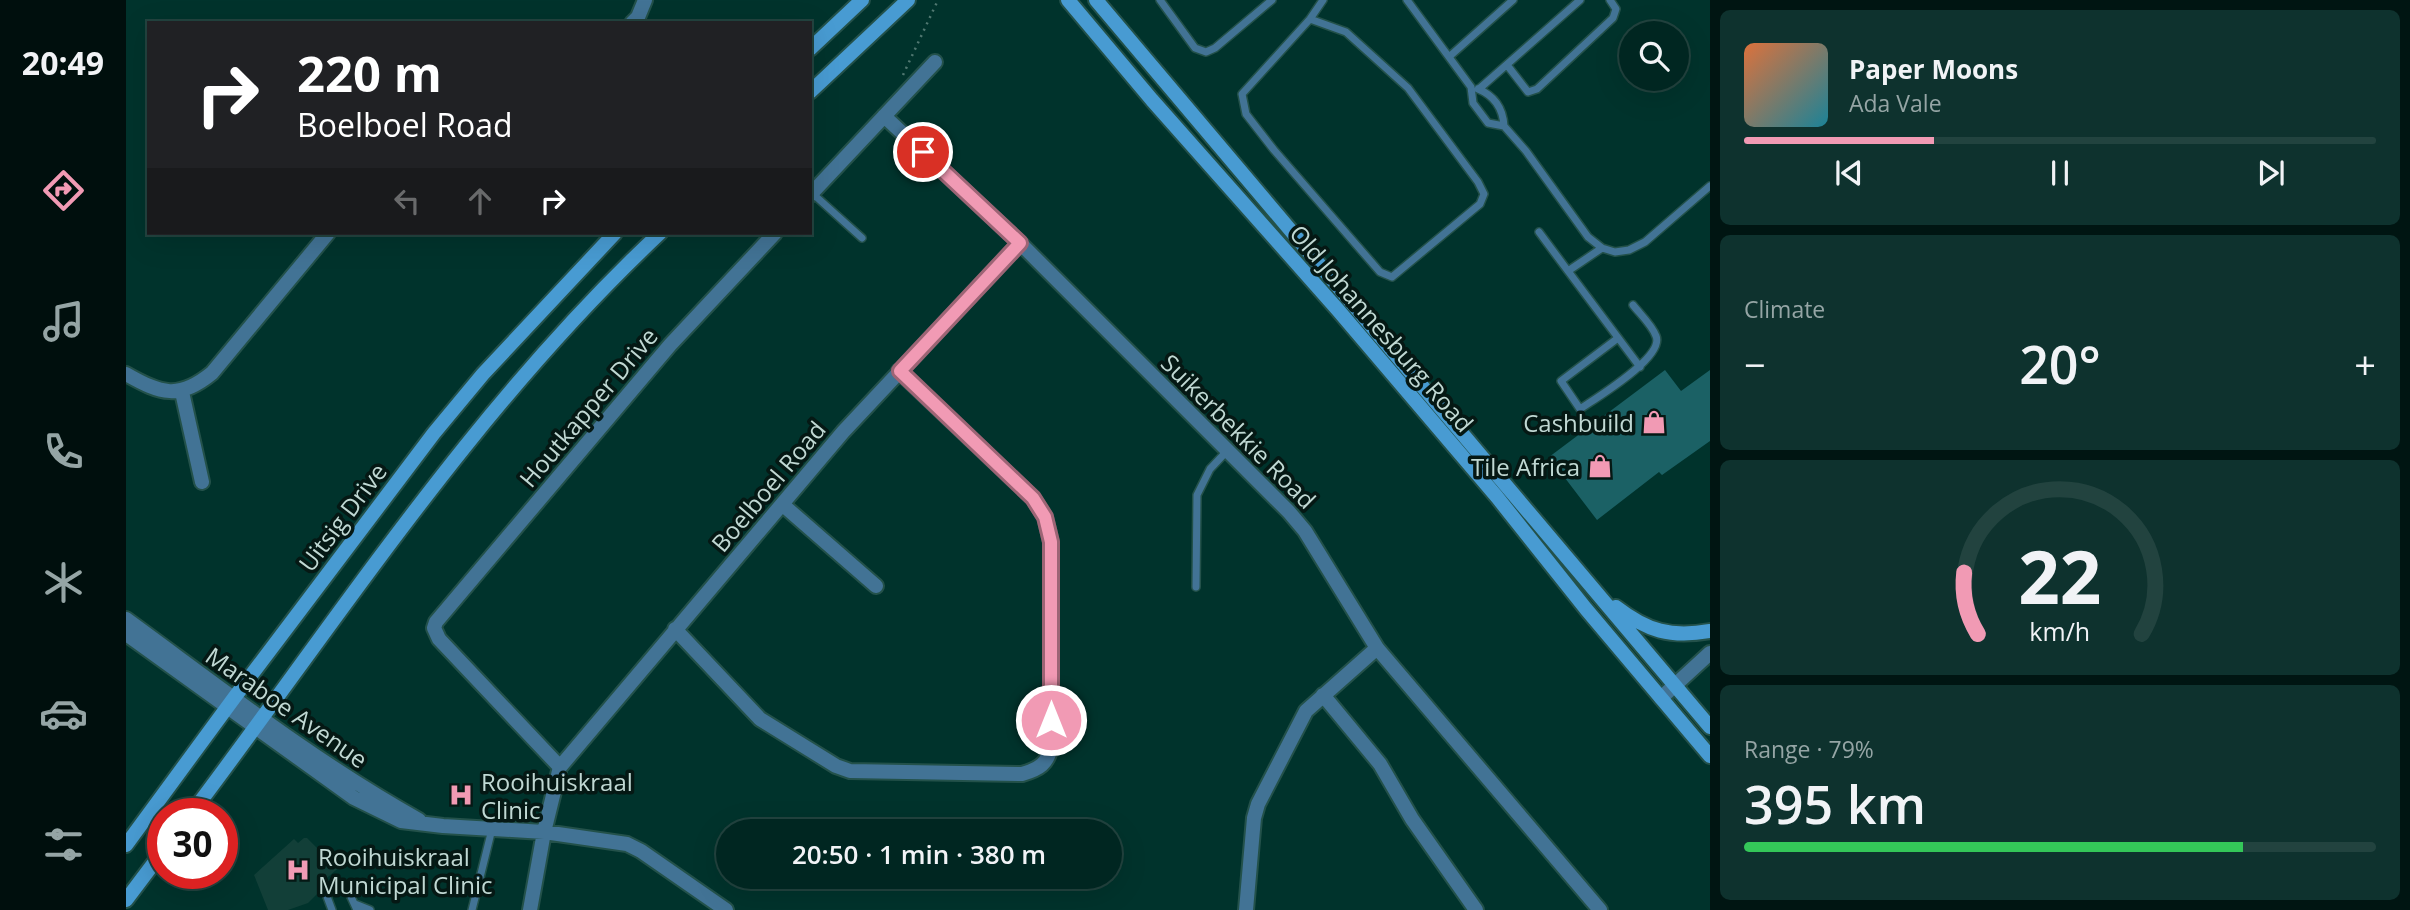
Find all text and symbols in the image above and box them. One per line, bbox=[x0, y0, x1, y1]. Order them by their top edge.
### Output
map controls bbox=[1619, 21, 1689, 91]
button: search bbox=[1619, 21, 1689, 91]
text: 220 m bbox=[297, 40, 442, 106]
text: 20:49 bbox=[22, 41, 104, 84]
icon: right bbox=[182, 49, 273, 140]
text: Paper Moons bbox=[1849, 51, 2018, 87]
text: Ada Vale bbox=[1849, 87, 1942, 119]
text: Boelboel Road bbox=[297, 103, 513, 146]
pin bbox=[893, 122, 953, 182]
icon: arrive bbox=[904, 133, 942, 171]
icon: previous bbox=[1830, 154, 1868, 192]
icon: pause bbox=[2041, 154, 2079, 192]
icon: next bbox=[2252, 154, 2290, 192]
icon: directions bbox=[39, 166, 88, 215]
icon: left bbox=[388, 182, 426, 220]
icon: ahead bbox=[461, 182, 499, 220]
icon: right bbox=[534, 182, 572, 220]
street label: Old Johannesburg Road bbox=[1283, 217, 1481, 439]
text: Climate bbox=[1744, 293, 1825, 325]
icon: music bbox=[39, 297, 88, 346]
street label: Houtkapper Drive bbox=[511, 320, 665, 494]
text: 20° bbox=[2019, 328, 2101, 399]
text: − bbox=[1744, 338, 1766, 390]
text: + bbox=[2354, 338, 2376, 390]
street label: Suikerbekkie Road bbox=[1154, 346, 1324, 516]
place label: Cashbuild bbox=[1523, 406, 1634, 439]
shop icon: Cashbuild bbox=[1640, 408, 1668, 436]
street label: Boelboel Road bbox=[703, 413, 833, 559]
icon: phone bbox=[39, 427, 88, 476]
place label: Tile Africa bbox=[1471, 450, 1580, 483]
shop icon: Tile Africa bbox=[1586, 452, 1614, 480]
street label: Uitsig Drive bbox=[290, 456, 394, 578]
text: 22 bbox=[2018, 526, 2102, 625]
icon: climate bbox=[39, 558, 88, 607]
text: km/h bbox=[2030, 613, 2090, 647]
street label: Maraboe Avenue bbox=[200, 639, 374, 775]
position arrow bbox=[1014, 683, 1088, 757]
icon: car bbox=[39, 689, 88, 738]
text: Range · 79% bbox=[1744, 733, 1874, 765]
place label: Rooihuiskraal Clinic bbox=[481, 765, 633, 826]
text: 395 km bbox=[1744, 768, 1926, 839]
hospital icon: Rooihuiskraal Clinic bbox=[447, 781, 475, 809]
speed limit sign: 30 bbox=[147, 798, 238, 889]
icon: filters bbox=[39, 820, 88, 869]
text: 20:50 · 1 min · 380 m bbox=[792, 836, 1046, 872]
place label: Rooihuiskraal Municipal Clinic bbox=[318, 840, 492, 901]
hospital icon: Rooihuiskraal Municipal Clinic bbox=[284, 856, 312, 884]

